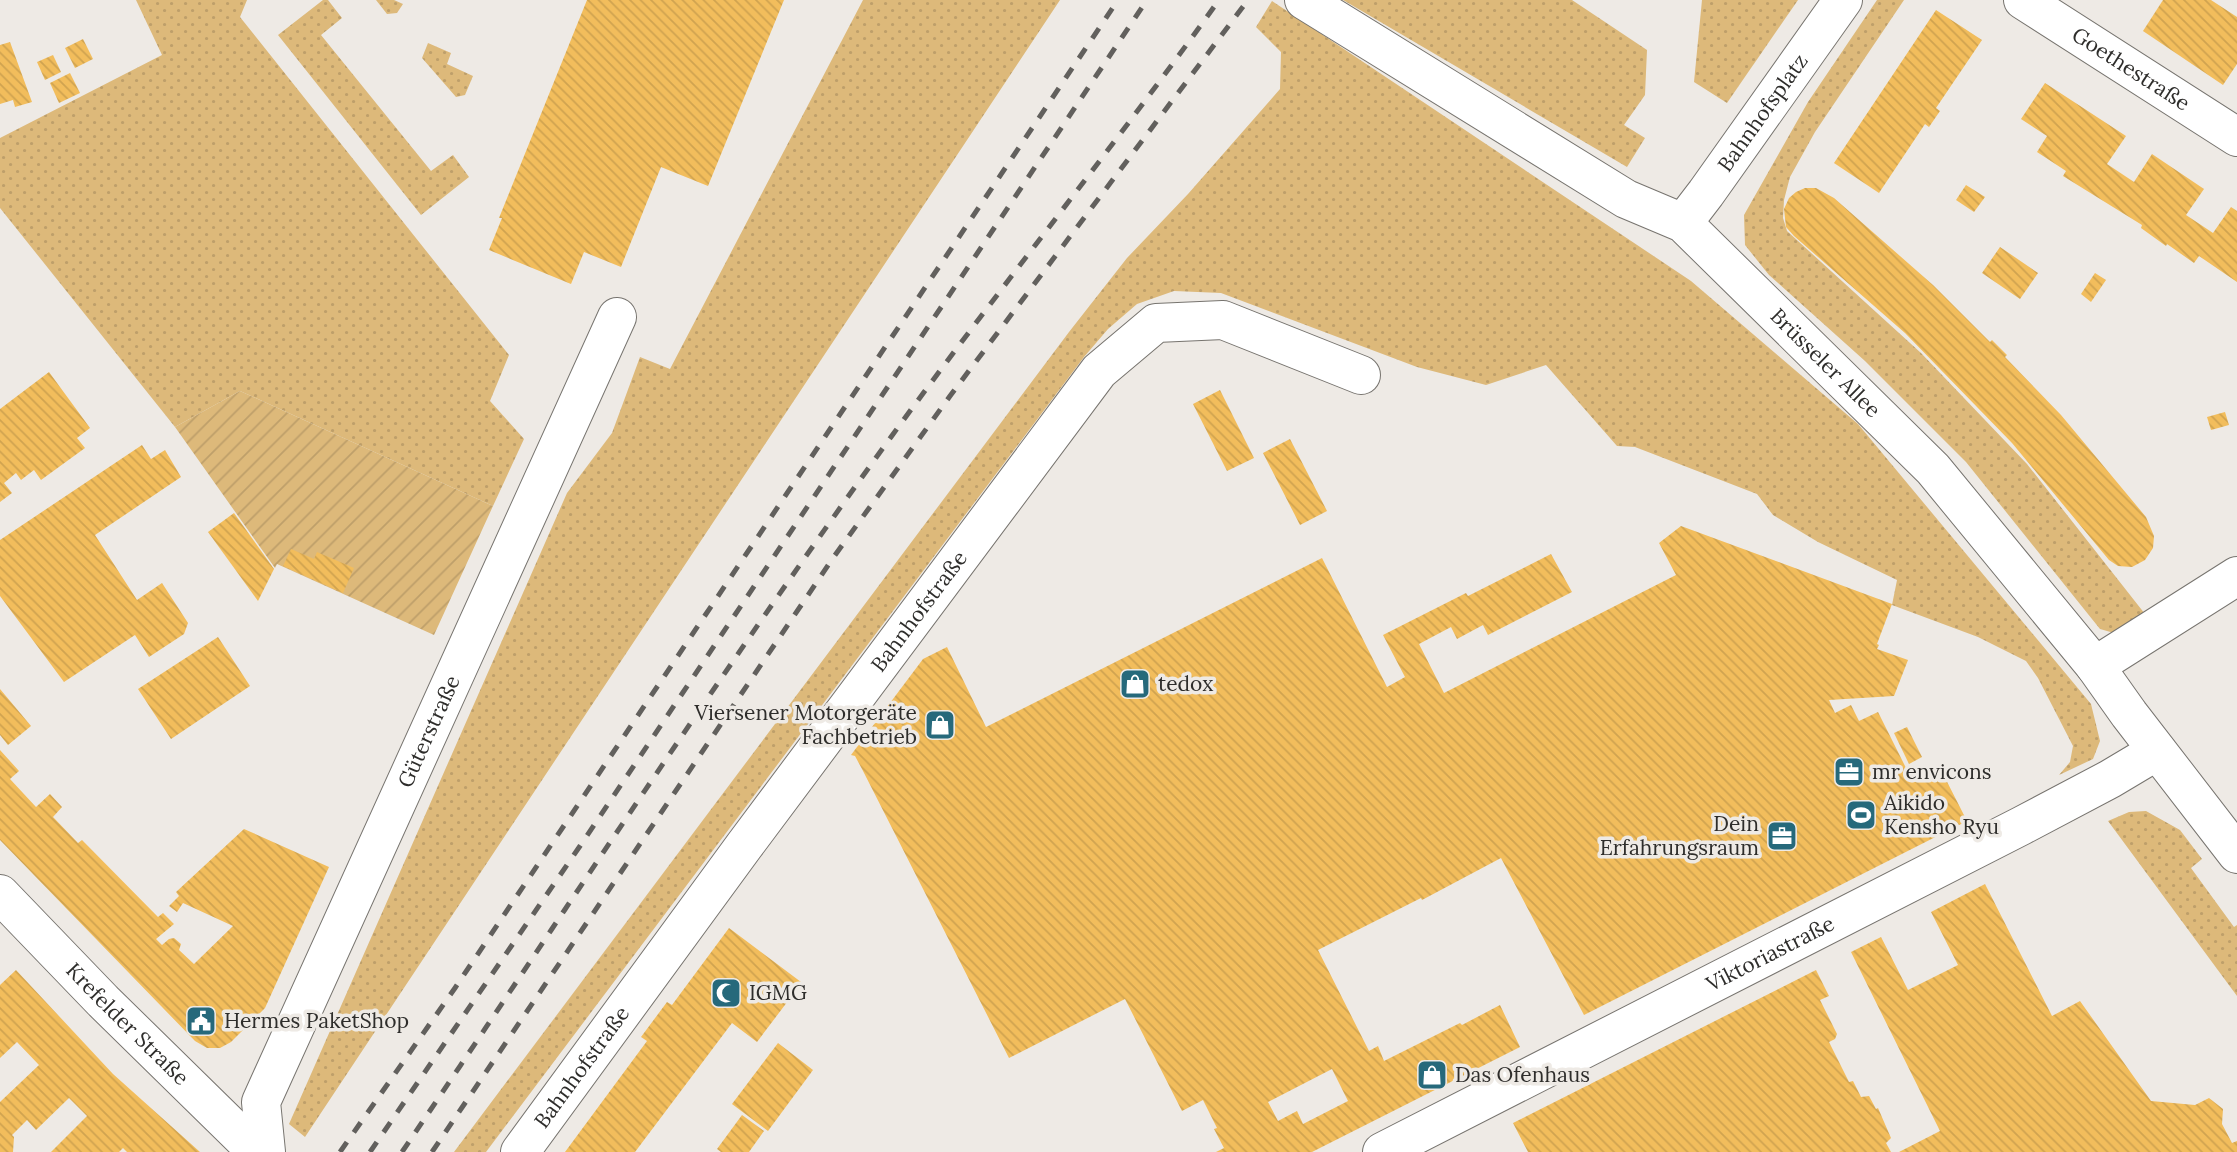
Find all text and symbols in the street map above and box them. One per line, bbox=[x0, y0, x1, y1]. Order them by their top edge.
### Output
street label: Goethestraße bbox=[2067, 21, 2195, 116]
street label: Bahnhofsplatz bbox=[1711, 48, 1814, 177]
street label: Brüsseler Allee bbox=[1765, 302, 1887, 423]
street label: Bahnhofstraße bbox=[865, 545, 973, 677]
shop icon: tedox bbox=[1118, 667, 1152, 701]
place label: tedox bbox=[1158, 670, 1213, 697]
street label: Güterstraße bbox=[391, 671, 466, 792]
place label: Viersener Motorgeräte Fachbetrieb bbox=[694, 699, 917, 750]
shop icon: Viersener Motorgeräte Fachbetrieb bbox=[923, 708, 957, 742]
office icon: mr envicons bbox=[1832, 755, 1866, 789]
place label: mr envicons bbox=[1872, 758, 1992, 785]
place label: Aikido Kensho Ryu bbox=[1883, 789, 1999, 840]
sports icon: Aikido Kensho Ryu bbox=[1844, 798, 1878, 832]
place label: Dein Erfahrungsraum bbox=[1600, 810, 1759, 861]
office icon: Dein Erfahrungsraum bbox=[1765, 819, 1799, 853]
street label: Viktoriastraße bbox=[1701, 910, 1839, 998]
street label: Krefelder Straße bbox=[60, 957, 195, 1091]
mosque icon: IGMG bbox=[709, 976, 743, 1010]
place label: IGMG bbox=[749, 979, 807, 1006]
street label: Bahnhofstraße bbox=[528, 1001, 635, 1133]
public building icon: Hermes PaketShop bbox=[184, 1004, 218, 1038]
place label: Hermes PaketShop bbox=[224, 1007, 409, 1034]
shop icon: Das Ofenhaus bbox=[1415, 1058, 1449, 1092]
place label: Das Ofenhaus bbox=[1455, 1061, 1590, 1088]

